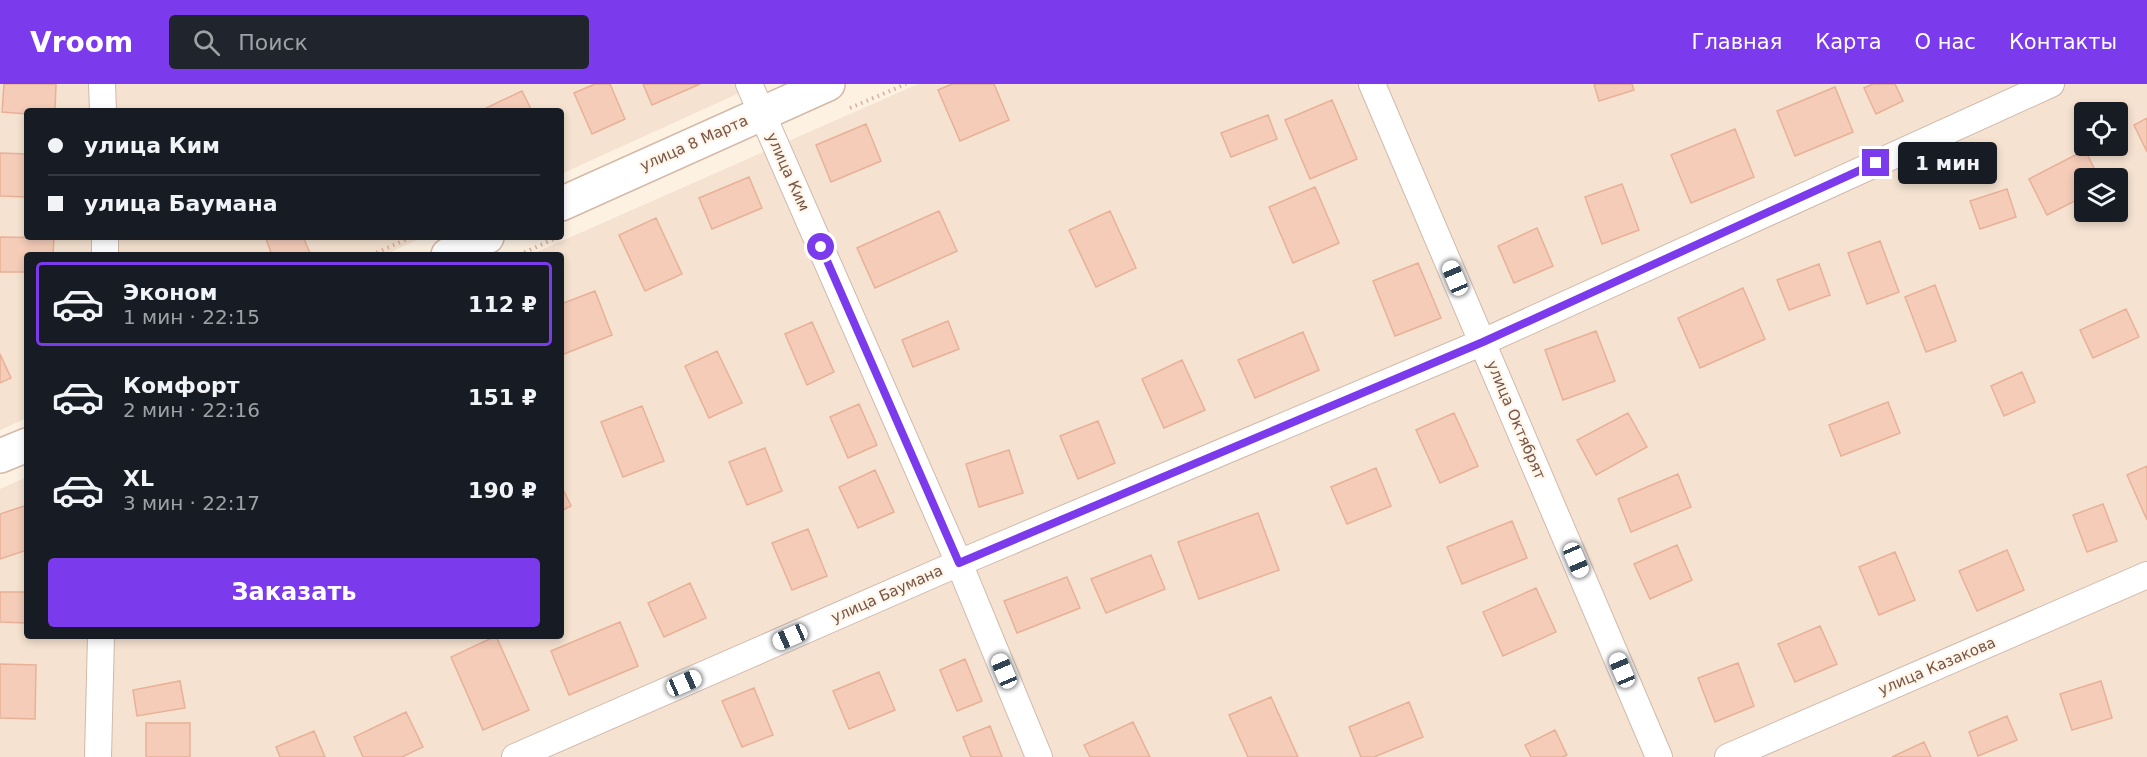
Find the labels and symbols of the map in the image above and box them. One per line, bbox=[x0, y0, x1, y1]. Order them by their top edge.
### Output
street label: улица 8 Марта bbox=[637, 111, 751, 175]
street label: улица Ким bbox=[763, 130, 813, 214]
callout: 1 мин bbox=[1897, 142, 1996, 184]
route end bbox=[1862, 149, 1889, 176]
route start bbox=[807, 233, 834, 260]
car bbox=[1440, 258, 1470, 298]
street label: улица Октябрят bbox=[1483, 358, 1549, 482]
car bbox=[1561, 540, 1591, 580]
street label: улица Баумана bbox=[828, 561, 946, 627]
car bbox=[770, 621, 810, 653]
street label: улица Казакова bbox=[1876, 633, 1998, 699]
car bbox=[1607, 650, 1637, 690]
car bbox=[989, 651, 1019, 691]
car bbox=[664, 667, 704, 699]

